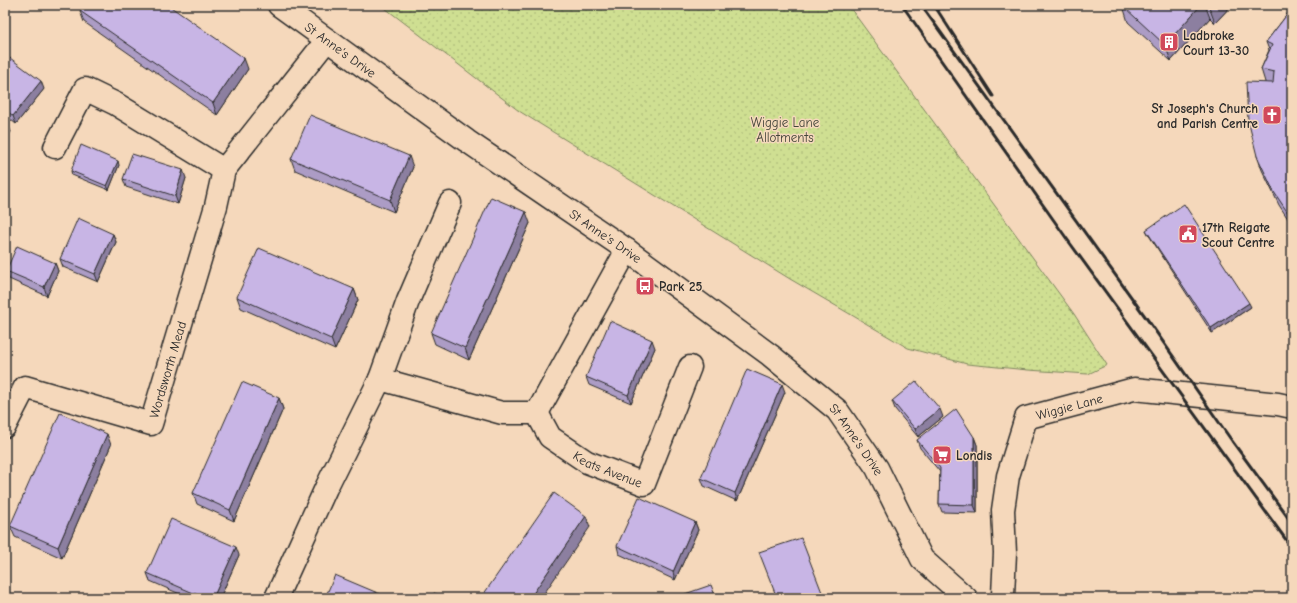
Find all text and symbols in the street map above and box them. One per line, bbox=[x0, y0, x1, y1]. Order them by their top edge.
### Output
street label: St Anne's Drive bbox=[302, 19, 379, 81]
place label: Ladbroke Court 13-30 bbox=[1183, 28, 1249, 58]
building icon: Ladbroke Court 13-30 bbox=[1158, 31, 1180, 53]
place label: St Joseph's Church and Parish Centre bbox=[1152, 101, 1259, 131]
church icon: St Joseph's Church and Parish Centre bbox=[1261, 104, 1283, 126]
park label: Wiggie Lane Allotments bbox=[751, 115, 820, 145]
street label: St Anne's Drive bbox=[567, 206, 645, 266]
place label: 17th Reigate Scout Centre bbox=[1202, 220, 1275, 250]
public building icon: 17th Reigate Scout Centre bbox=[1177, 223, 1199, 245]
bus stop icon: Park 25 bbox=[634, 275, 656, 297]
place label: Park 25 bbox=[659, 279, 702, 294]
street label: Wordsworth Mead bbox=[146, 319, 189, 420]
street label: Wiggie Lane bbox=[1034, 391, 1105, 423]
street label: St Anne's Drive bbox=[827, 400, 887, 478]
supermarket icon: Londis bbox=[931, 444, 953, 466]
street label: Keats Avenue bbox=[570, 448, 645, 491]
place label: Londis bbox=[956, 448, 992, 463]

